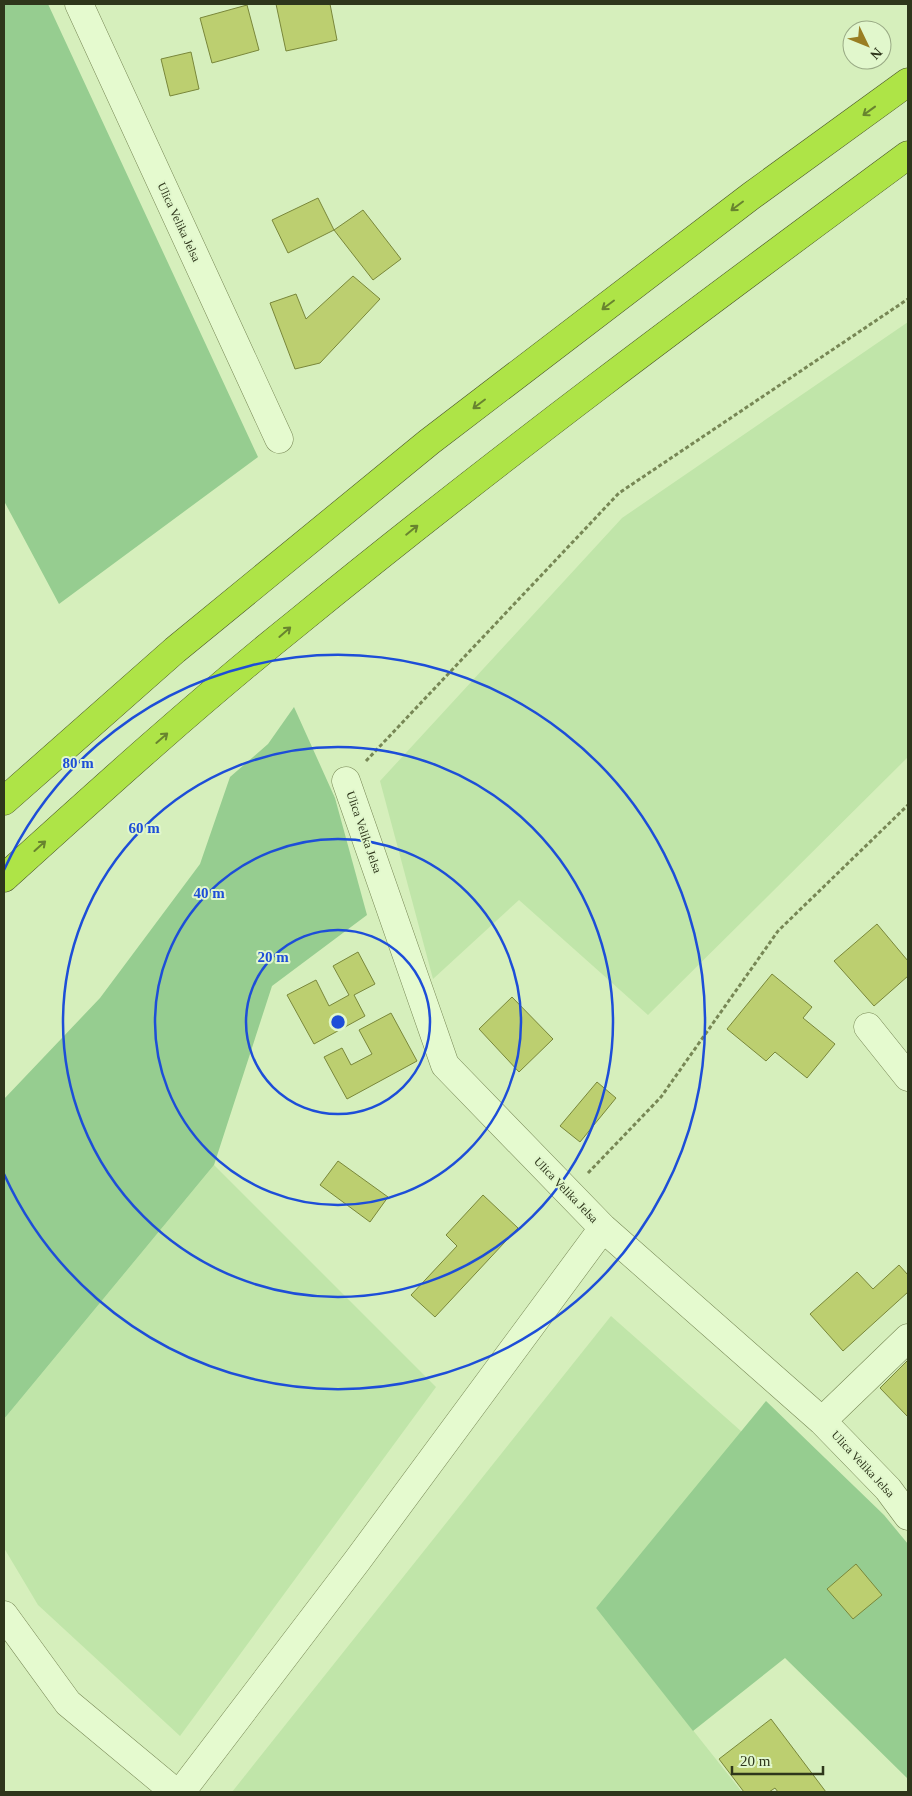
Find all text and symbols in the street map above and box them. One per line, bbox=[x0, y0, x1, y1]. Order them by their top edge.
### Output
north arrow bbox=[842, 20, 892, 70]
text: N bbox=[867, 45, 885, 62]
one-way arrow bbox=[862, 106, 876, 116]
street label: Ulica Velika Jelsa bbox=[155, 180, 204, 264]
one-way arrow bbox=[731, 201, 744, 212]
one-way arrow bbox=[602, 300, 615, 311]
one-way arrow bbox=[472, 399, 486, 409]
one-way arrow bbox=[405, 525, 418, 536]
one-way arrow bbox=[278, 627, 291, 638]
one-way arrow bbox=[155, 732, 168, 743]
text: 80 m bbox=[62, 755, 94, 771]
street label: Ulica Velika Jelsa bbox=[343, 789, 385, 875]
text: 60 m bbox=[128, 820, 160, 836]
one-way arrow bbox=[34, 840, 47, 851]
text: 40 m bbox=[193, 885, 225, 901]
text: 20 m bbox=[257, 949, 289, 965]
centre of rings bbox=[329, 1013, 347, 1031]
street label: Ulica Velika Jelsa bbox=[531, 1154, 601, 1226]
street label: Ulica Velika Jelsa bbox=[829, 1428, 898, 1501]
scale bar bbox=[732, 1744, 823, 1776]
text: 20 m bbox=[740, 1753, 771, 1769]

